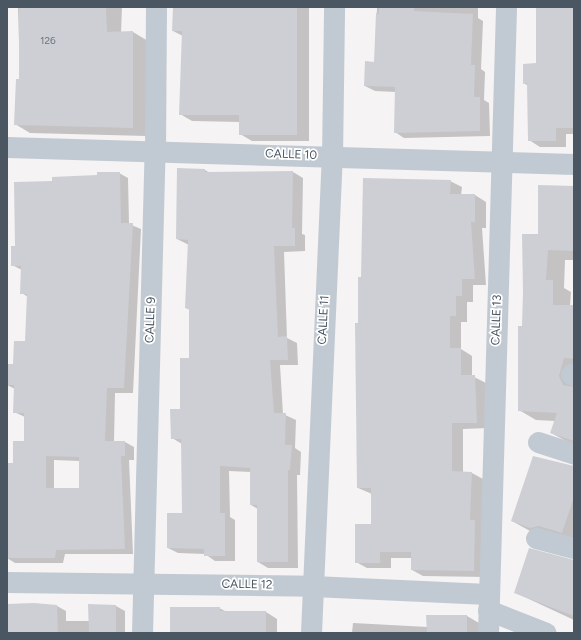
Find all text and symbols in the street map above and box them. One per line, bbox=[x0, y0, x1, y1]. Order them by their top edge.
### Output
house number: 126 bbox=[40, 35, 56, 47]
street label: CALLE 10 bbox=[265, 147, 317, 163]
street label: CALLE 13 bbox=[489, 294, 505, 346]
street label: CALLE 11 bbox=[316, 295, 332, 345]
street label: CALLE 9 bbox=[143, 297, 159, 343]
street label: CALLE 12 bbox=[221, 577, 273, 593]

